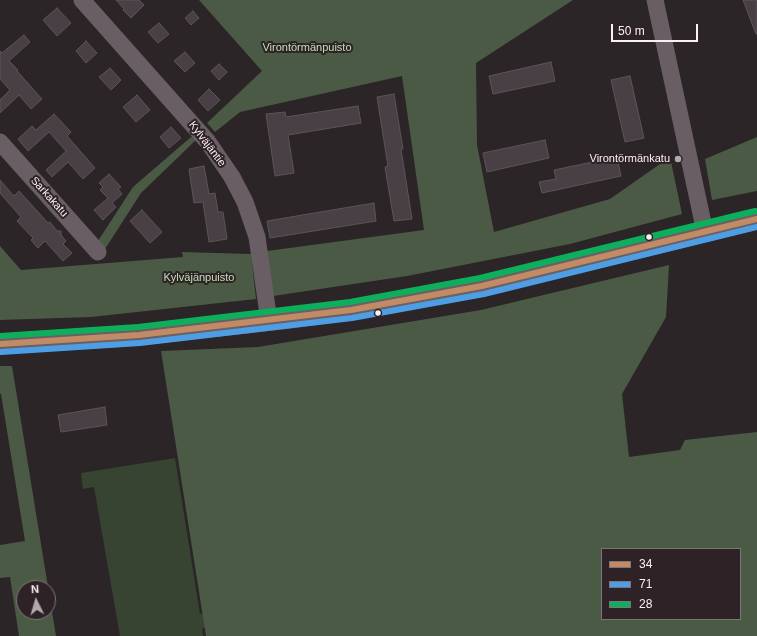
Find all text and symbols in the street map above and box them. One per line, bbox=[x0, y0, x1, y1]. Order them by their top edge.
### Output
scale bar bbox=[613, 16, 700, 42]
text: 50 m bbox=[618, 24, 645, 38]
park label: Virontörmänpuisto bbox=[262, 41, 352, 55]
street label: Kylväjäntie bbox=[186, 119, 228, 169]
place label: Virontörmänkatu bbox=[589, 152, 670, 166]
marker: Virontörmänkatu bbox=[673, 154, 683, 164]
street label: Sarkakatu bbox=[28, 174, 70, 220]
unlabelled marker bbox=[644, 232, 654, 242]
park label: Kylväjänpuisto bbox=[164, 271, 234, 285]
unlabelled marker bbox=[373, 308, 383, 318]
legend bbox=[601, 548, 741, 620]
text: 34 bbox=[639, 557, 652, 571]
text: 71 bbox=[639, 577, 652, 591]
north arrow bbox=[16, 580, 56, 620]
text: N bbox=[31, 583, 40, 595]
text: 28 bbox=[639, 597, 652, 611]

